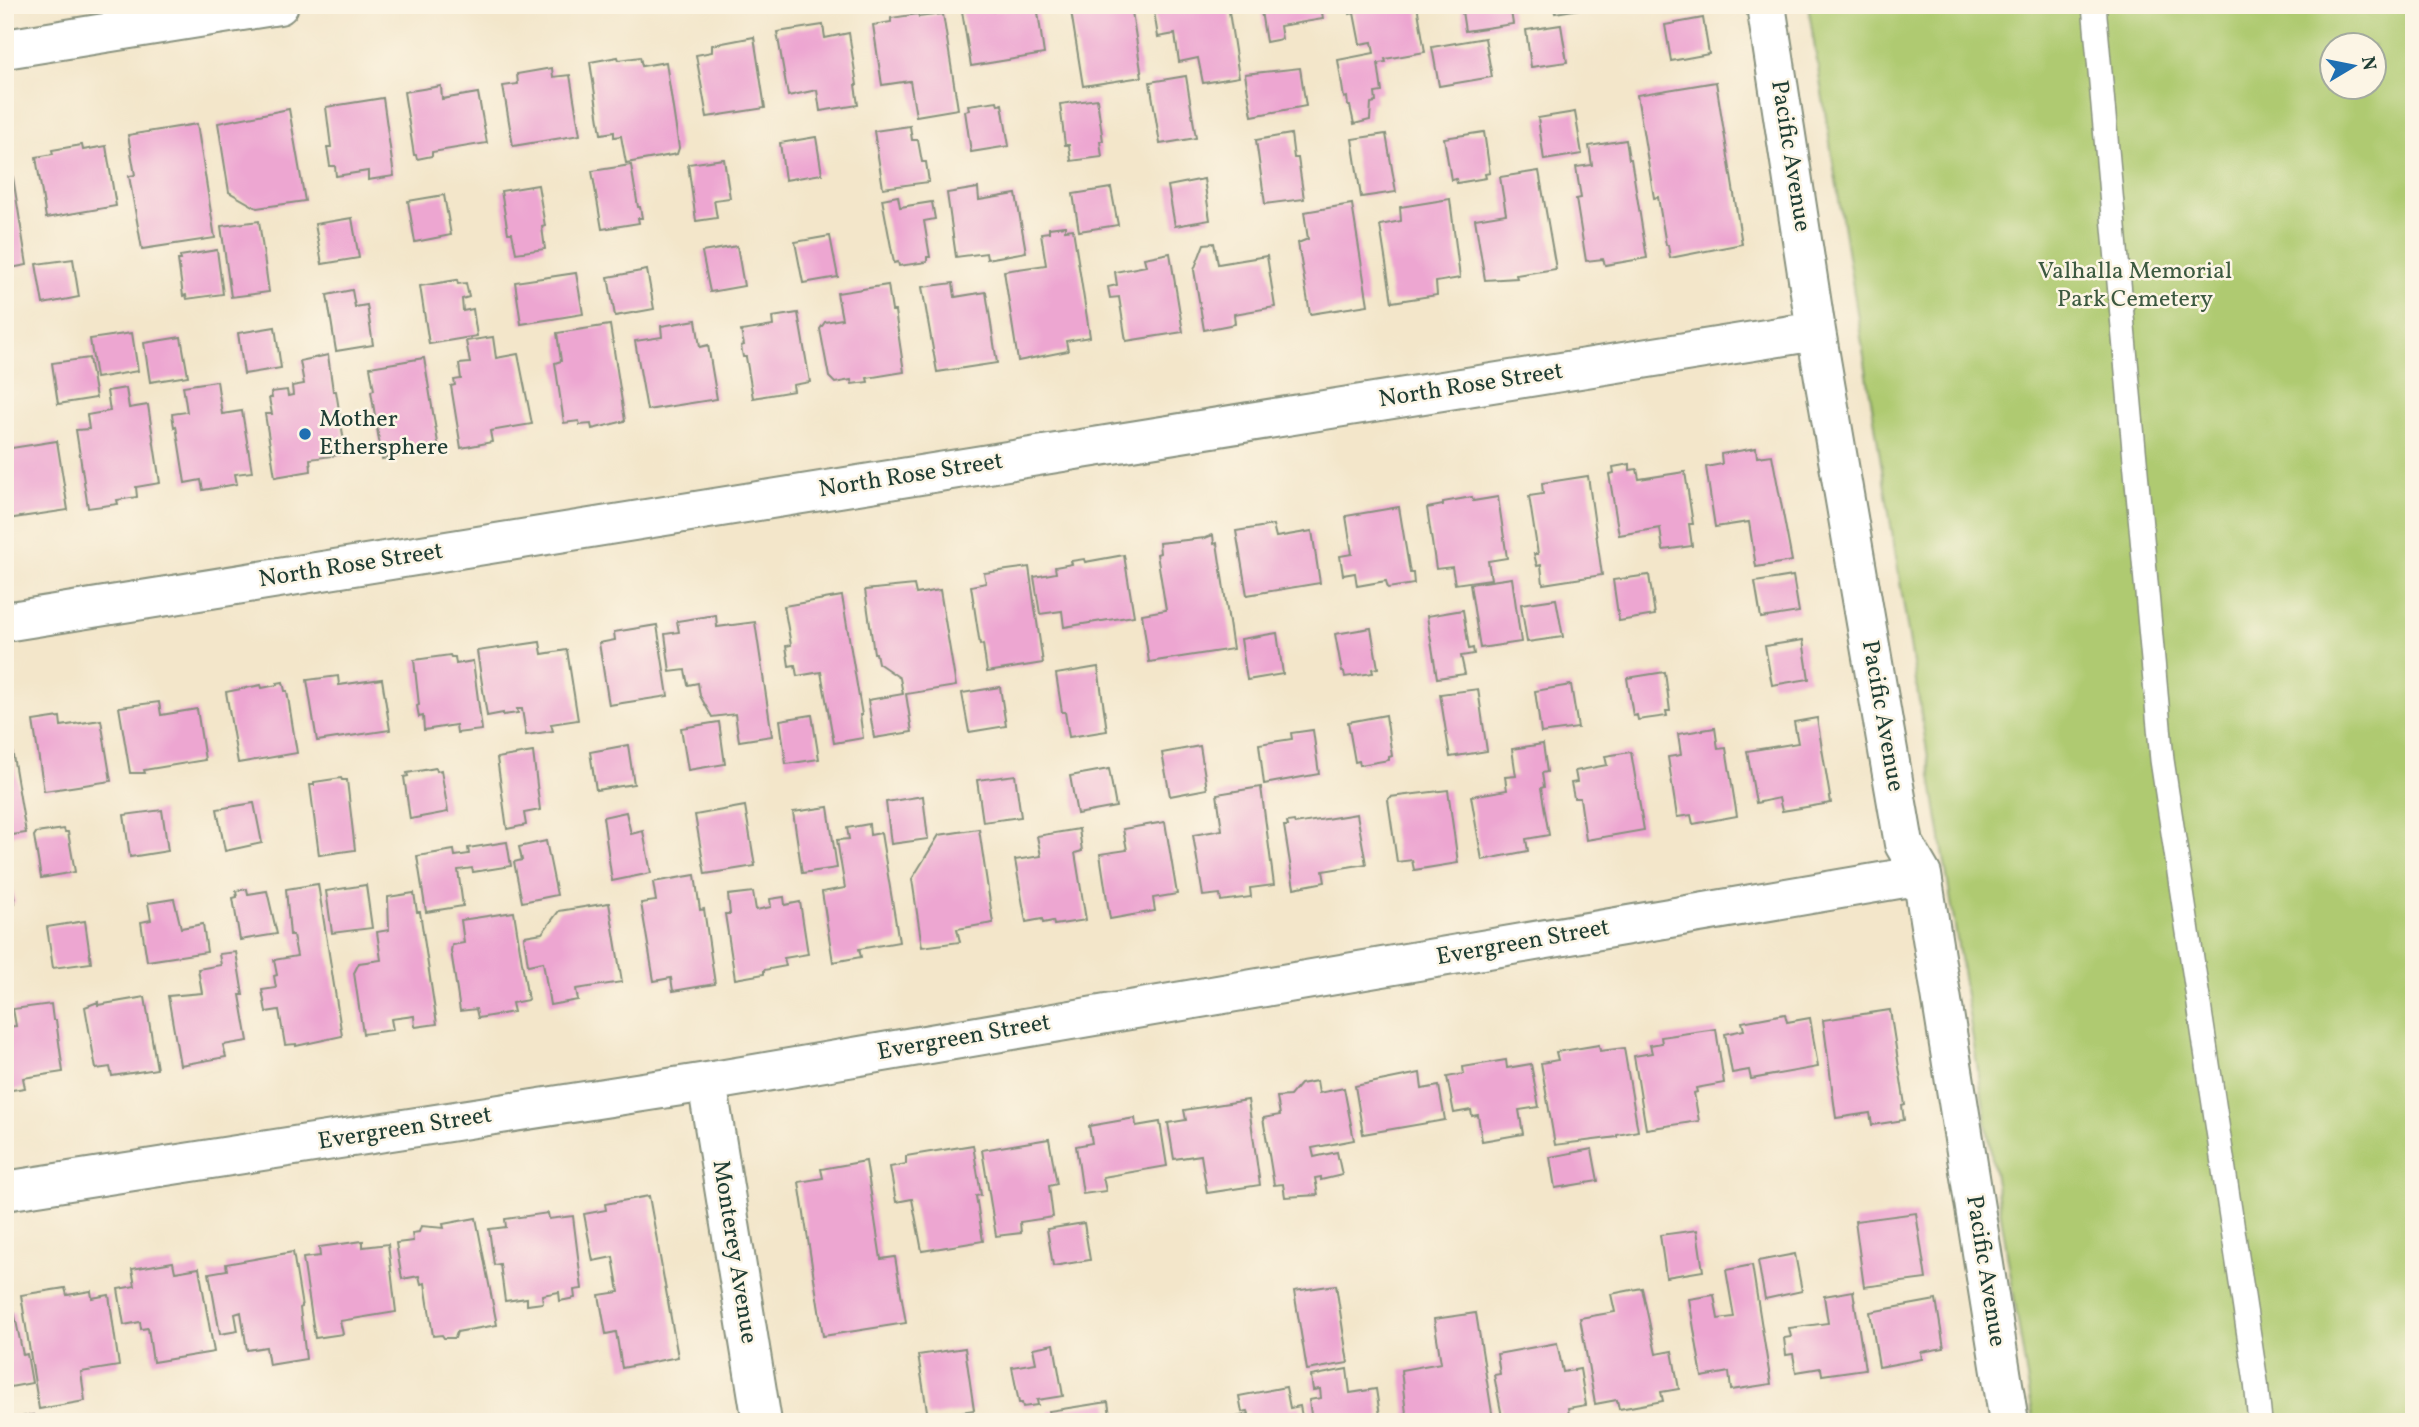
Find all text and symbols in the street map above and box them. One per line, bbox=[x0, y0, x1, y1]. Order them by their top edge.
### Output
north arrow bbox=[2318, 32, 2388, 102]
text: N bbox=[2354, 54, 2382, 73]
street label: Pacific Avenue bbox=[1761, 78, 1819, 234]
park label: Valhalla Memorial Park Cemetery bbox=[2038, 255, 2232, 317]
street label: North Rose Street bbox=[1376, 355, 1566, 417]
place label: Mother Ethersphere bbox=[319, 403, 448, 465]
marker: Mother Ethersphere bbox=[297, 426, 313, 442]
street label: North Rose Street bbox=[816, 445, 1006, 507]
street label: North Rose Street bbox=[256, 535, 446, 597]
street label: Pacific Avenue bbox=[1852, 638, 1912, 794]
street label: Evergreen Street bbox=[1434, 911, 1612, 975]
street label: Evergreen Street bbox=[875, 1006, 1053, 1070]
street label: Evergreen Street bbox=[316, 1098, 494, 1160]
street label: Monterey Avenue bbox=[703, 1158, 765, 1346]
street label: Pacific Avenue bbox=[1956, 1193, 2014, 1349]

